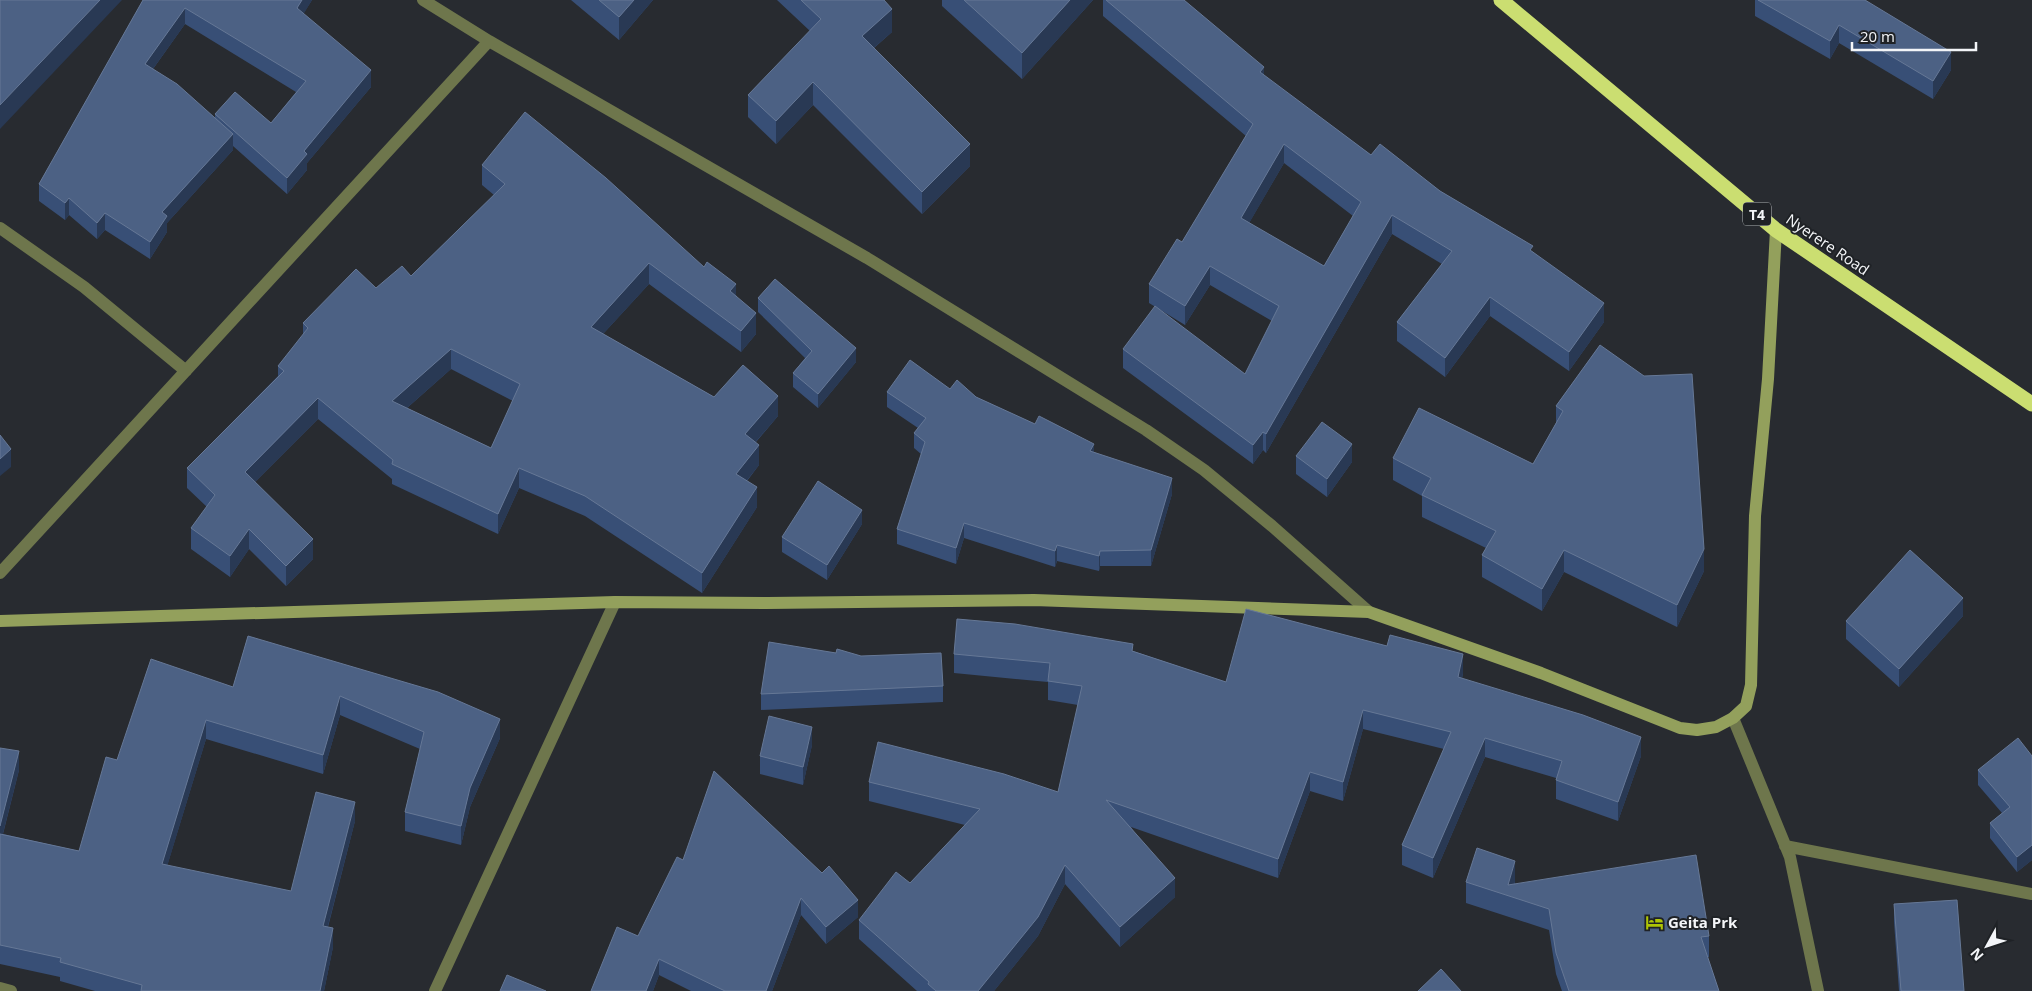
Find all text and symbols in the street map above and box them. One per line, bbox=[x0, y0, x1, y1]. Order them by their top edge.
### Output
scale bar bbox=[1852, 20, 1976, 52]
text: 20 m bbox=[1860, 26, 1895, 46]
road number: T4 bbox=[1743, 202, 1771, 225]
street label: Nyerere Road bbox=[1783, 209, 1873, 279]
hotel icon: Geita Prk bbox=[1644, 912, 1664, 932]
place label: Geita Prk bbox=[1668, 912, 1738, 932]
north arrow bbox=[1962, 921, 2012, 971]
text: N bbox=[1966, 944, 1988, 965]

